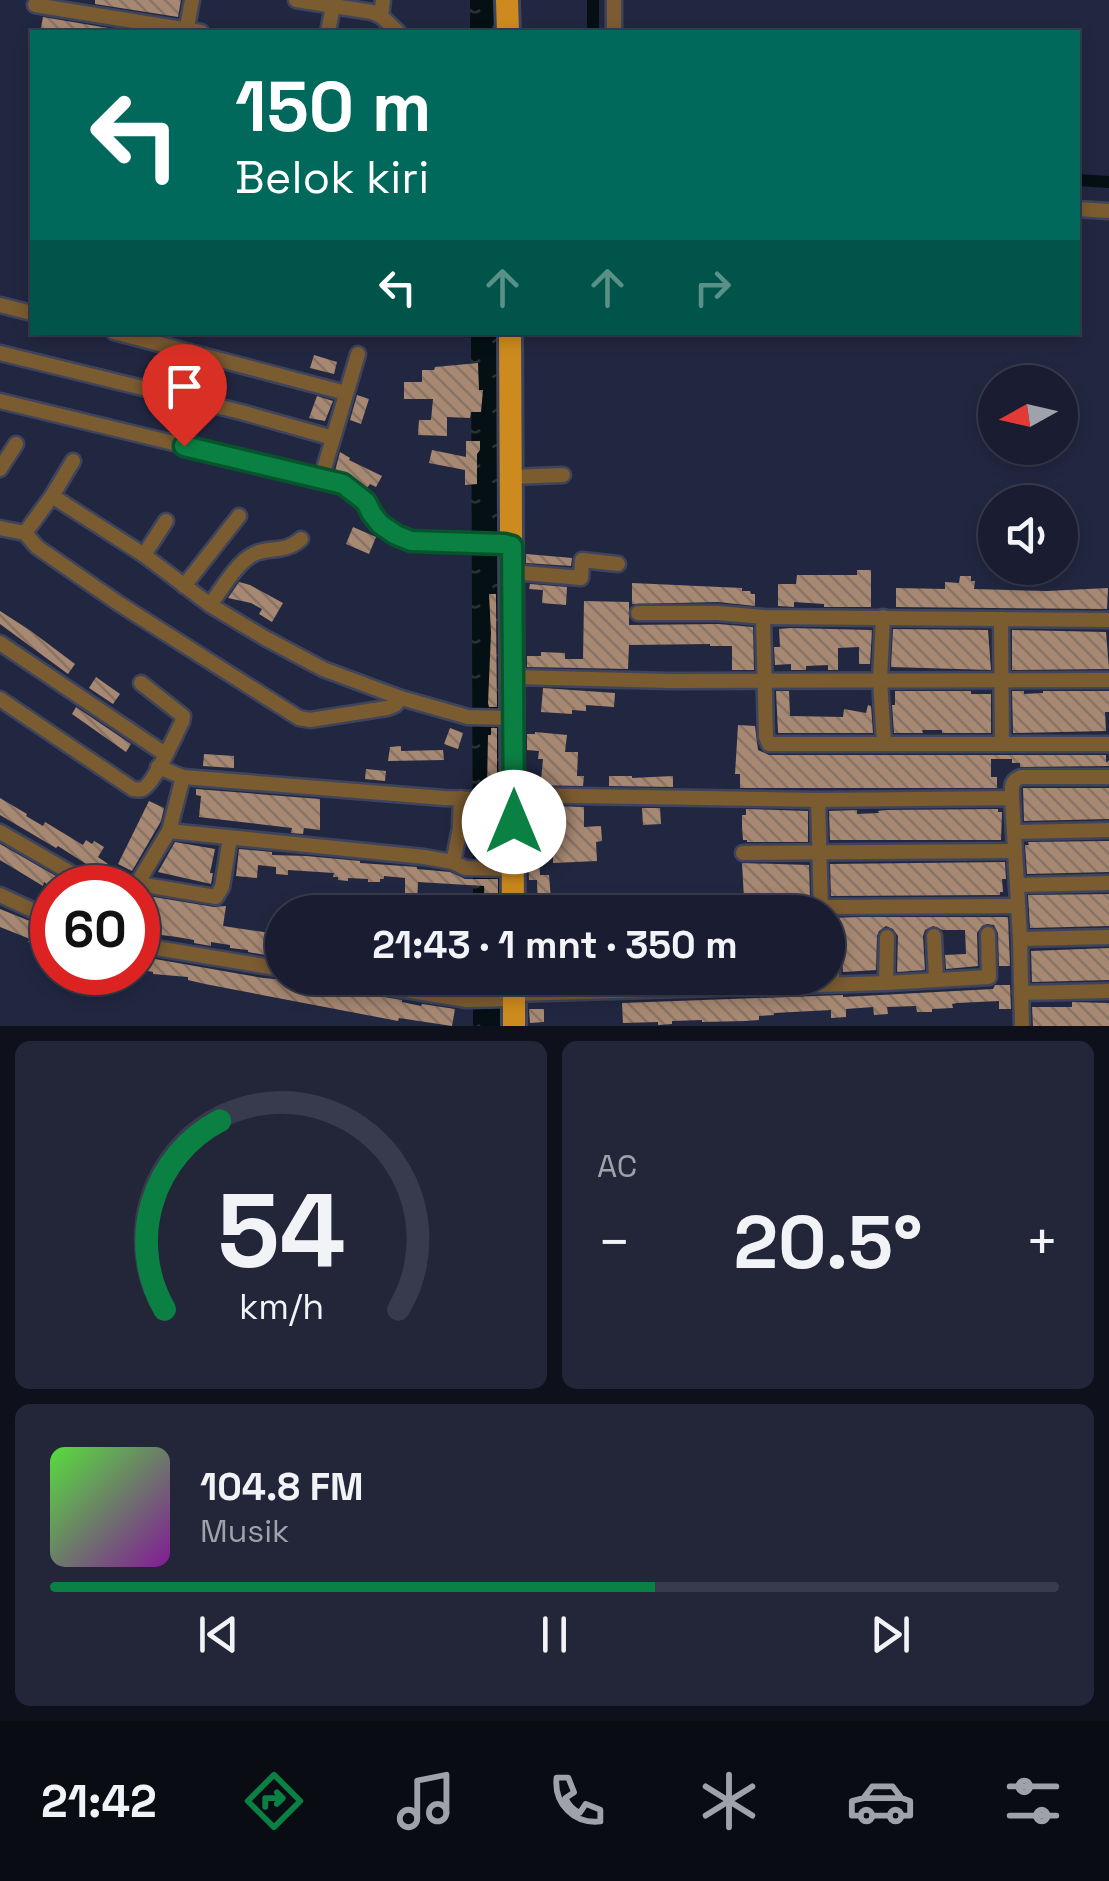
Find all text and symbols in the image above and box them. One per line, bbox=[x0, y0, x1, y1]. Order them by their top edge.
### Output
text: 150 m bbox=[235, 62, 432, 151]
icon: left bbox=[70, 70, 200, 200]
text: Belok kiri bbox=[235, 149, 429, 206]
icon: left bbox=[370, 260, 425, 315]
icon: ahead bbox=[475, 260, 530, 315]
icon: ahead bbox=[580, 260, 635, 315]
icon: right bbox=[685, 260, 740, 315]
pin bbox=[142, 344, 227, 447]
icon: arrive bbox=[157, 359, 212, 414]
north arrow bbox=[978, 365, 1078, 465]
map controls bbox=[978, 365, 1078, 585]
button: sound bbox=[978, 485, 1078, 585]
position arrow bbox=[462, 770, 566, 874]
speed limit sign: 60 bbox=[30, 865, 160, 995]
text: 21:43 · 1 mnt · 350 m bbox=[372, 921, 738, 969]
text: AC bbox=[597, 1146, 637, 1186]
text: 54 bbox=[217, 1165, 345, 1297]
text: 20.5° bbox=[733, 1194, 923, 1290]
text: − bbox=[597, 1207, 631, 1277]
text: + bbox=[1025, 1207, 1059, 1277]
text: km/h bbox=[238, 1284, 324, 1329]
text: 104.8 FM bbox=[200, 1463, 364, 1511]
text: Musik bbox=[200, 1511, 289, 1551]
icon: previous bbox=[191, 1607, 246, 1662]
icon: pause bbox=[527, 1607, 582, 1662]
icon: next bbox=[863, 1607, 918, 1662]
icon: directions bbox=[239, 1766, 309, 1836]
icon: music bbox=[391, 1766, 461, 1836]
icon: phone bbox=[542, 1766, 612, 1836]
icon: climate bbox=[694, 1766, 764, 1836]
icon: car bbox=[846, 1766, 916, 1836]
icon: filters bbox=[998, 1766, 1068, 1836]
text: 21:42 bbox=[41, 1773, 157, 1830]

